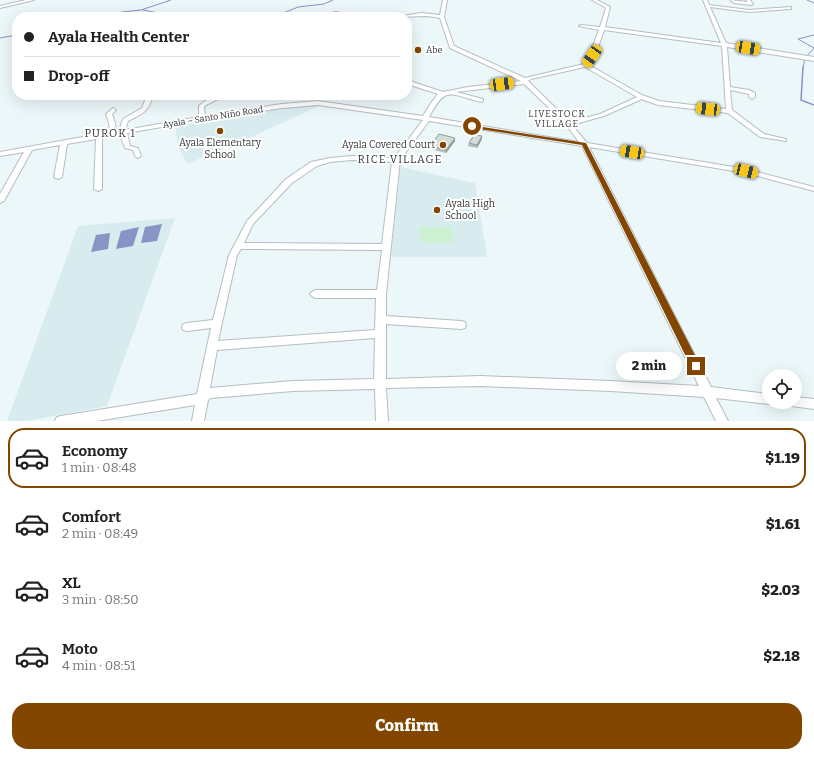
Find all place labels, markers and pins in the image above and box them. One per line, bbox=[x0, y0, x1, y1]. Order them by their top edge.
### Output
marker: Abe bbox=[413, 45, 423, 55]
place label: Abe bbox=[426, 45, 442, 55]
marker: Ayala Elementary School bbox=[215, 126, 225, 136]
place label: Ayala Elementary School bbox=[179, 137, 262, 161]
place label: Ayala Covered Court bbox=[342, 139, 435, 151]
marker: Ayala Covered Court bbox=[438, 140, 448, 150]
place label: Ayala High School bbox=[445, 198, 496, 222]
marker: Ayala High School bbox=[432, 205, 442, 215]

